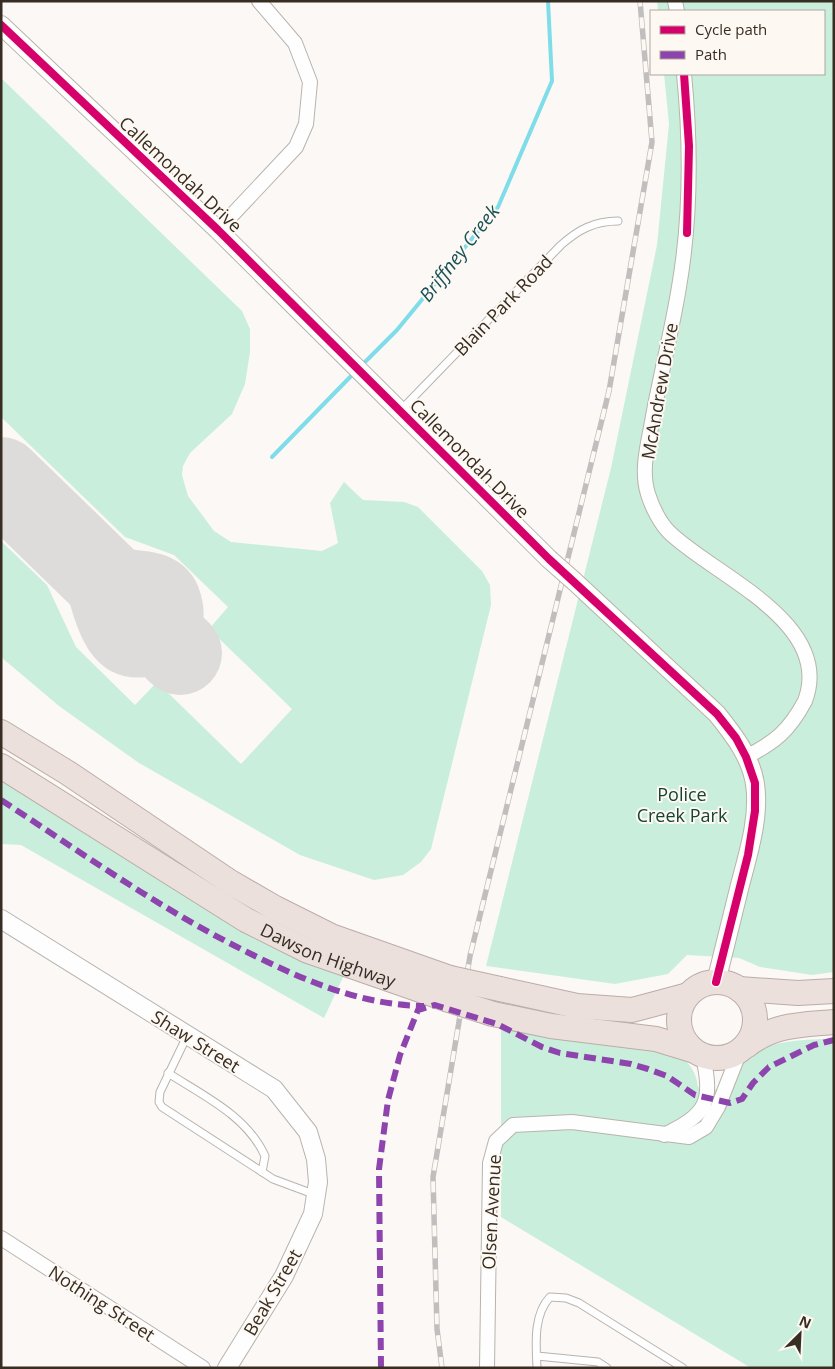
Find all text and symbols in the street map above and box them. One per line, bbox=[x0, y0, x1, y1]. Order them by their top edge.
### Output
legend bbox=[650, 10, 825, 75]
text: Cycle path bbox=[695, 19, 767, 39]
text: Path bbox=[695, 44, 727, 64]
street label: Callemondah Drive bbox=[114, 111, 248, 237]
water label: Briffney Creek bbox=[413, 199, 506, 307]
street label: Blain Park Road bbox=[449, 249, 557, 361]
street label: McAndrew Drive bbox=[635, 321, 683, 461]
street label: Callemondah Drive bbox=[405, 393, 535, 523]
park label: Police Creek Park bbox=[637, 782, 728, 827]
street label: Dawson Highway bbox=[256, 917, 400, 993]
street label: Shaw Street bbox=[147, 1004, 245, 1078]
street label: Olsen Avenue bbox=[476, 1154, 506, 1270]
street label: Beak Street bbox=[238, 1244, 306, 1340]
street label: Nothing Street bbox=[44, 1260, 160, 1346]
north arrow bbox=[775, 1309, 825, 1359]
text: N bbox=[796, 1311, 815, 1333]

